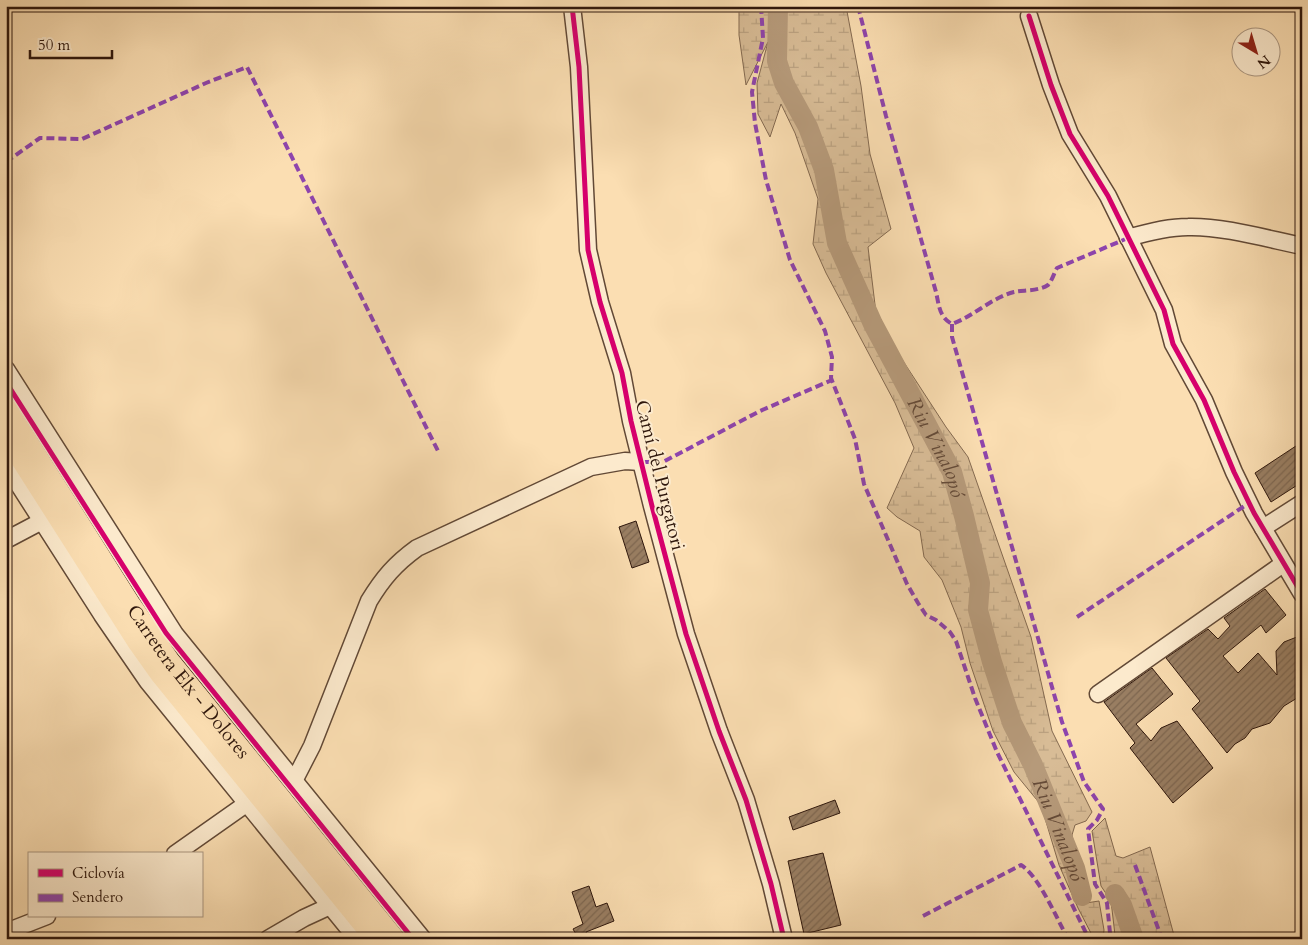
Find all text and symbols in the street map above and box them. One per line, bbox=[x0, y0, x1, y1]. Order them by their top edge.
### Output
scale bar bbox=[30, 28, 112, 60]
north arrow bbox=[1230, 28, 1280, 78]
text: 50 m bbox=[38, 35, 70, 55]
text: N bbox=[1253, 51, 1274, 73]
water label: Riu Vinalopó bbox=[901, 393, 971, 501]
street label: Camí del Purgatori bbox=[629, 397, 691, 553]
street label: Carretera Elx - Dolores bbox=[121, 600, 256, 764]
water label: Riu Vinalopó bbox=[1026, 774, 1091, 885]
legend bbox=[28, 852, 202, 918]
text: Ciclovía bbox=[72, 863, 125, 883]
text: Sendero bbox=[72, 887, 123, 907]

